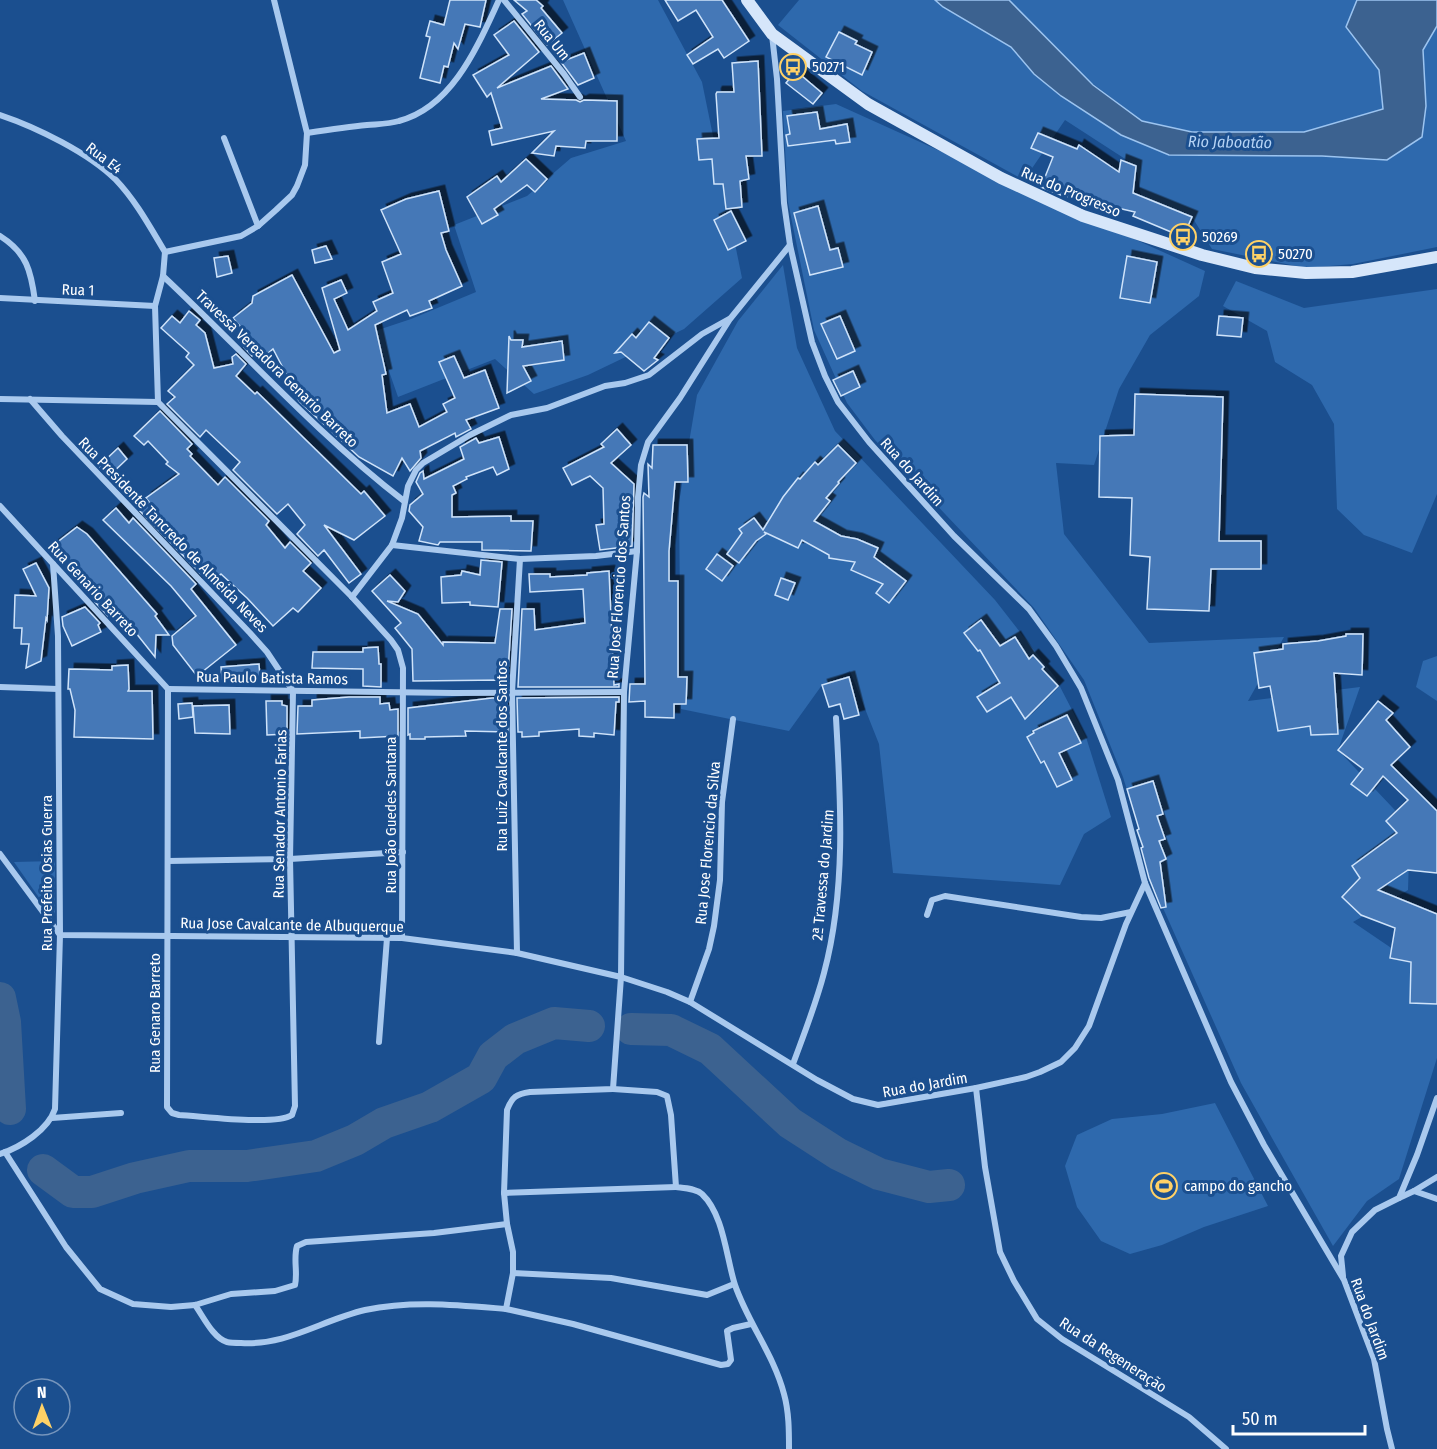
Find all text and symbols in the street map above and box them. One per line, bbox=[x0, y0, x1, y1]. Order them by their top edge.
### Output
street label: Rua Um bbox=[530, 16, 574, 64]
bus stop icon: 50271 bbox=[778, 52, 808, 82]
place label: 50271 bbox=[812, 58, 845, 76]
water label: Rio Jaboatão bbox=[1188, 132, 1272, 152]
street label: Rua E4 bbox=[82, 139, 126, 177]
street label: Rua do Progresso bbox=[1018, 163, 1124, 221]
bus stop icon: 50269 bbox=[1168, 222, 1198, 252]
place label: 50269 bbox=[1202, 228, 1238, 246]
bus stop icon: 50270 bbox=[1244, 239, 1274, 269]
place label: 50270 bbox=[1278, 245, 1313, 263]
street label: Rua 1 bbox=[61, 280, 95, 300]
street label: Travessa Vereadora Genario Barreto bbox=[192, 287, 362, 452]
street label: Rua Presidente Tancredo de Almeida Neves bbox=[75, 434, 271, 636]
street label: Rua do Jardim bbox=[877, 434, 947, 510]
street label: Rua Jose Florencio dos Santos bbox=[604, 495, 634, 679]
street label: Rua Genario Barreto bbox=[44, 537, 142, 641]
street label: Rua Luiz Cavalcante dos Santos bbox=[493, 660, 511, 852]
street label: Rua Paulo Batista Ramos bbox=[196, 668, 348, 688]
street label: Rua Senador Antonio Farias bbox=[270, 729, 290, 899]
street label: Rua João Guedes Santana bbox=[382, 737, 400, 893]
street label: Rua Jose Florencio da Silva bbox=[692, 761, 724, 925]
street label: Rua Prefeito Osias Guerra bbox=[38, 795, 56, 951]
street label: 2ª Travessa do Jardim bbox=[808, 809, 838, 941]
street label: Rua Jose Cavalcante de Albuquerque bbox=[180, 914, 404, 936]
street label: Rua Genaro Barreto bbox=[146, 953, 164, 1073]
street label: Rua do Jardim bbox=[881, 1069, 969, 1101]
sports icon: campo do gancho bbox=[1149, 1171, 1179, 1201]
place label: campo do gancho bbox=[1184, 1177, 1292, 1195]
street label: Rua do Jardim bbox=[1347, 1276, 1393, 1362]
street label: Rua da Regeneração bbox=[1056, 1314, 1170, 1396]
north arrow bbox=[12, 1377, 72, 1437]
text: N bbox=[37, 1383, 47, 1402]
scale bar bbox=[1233, 1398, 1365, 1436]
text: 50 m bbox=[1242, 1408, 1278, 1430]

